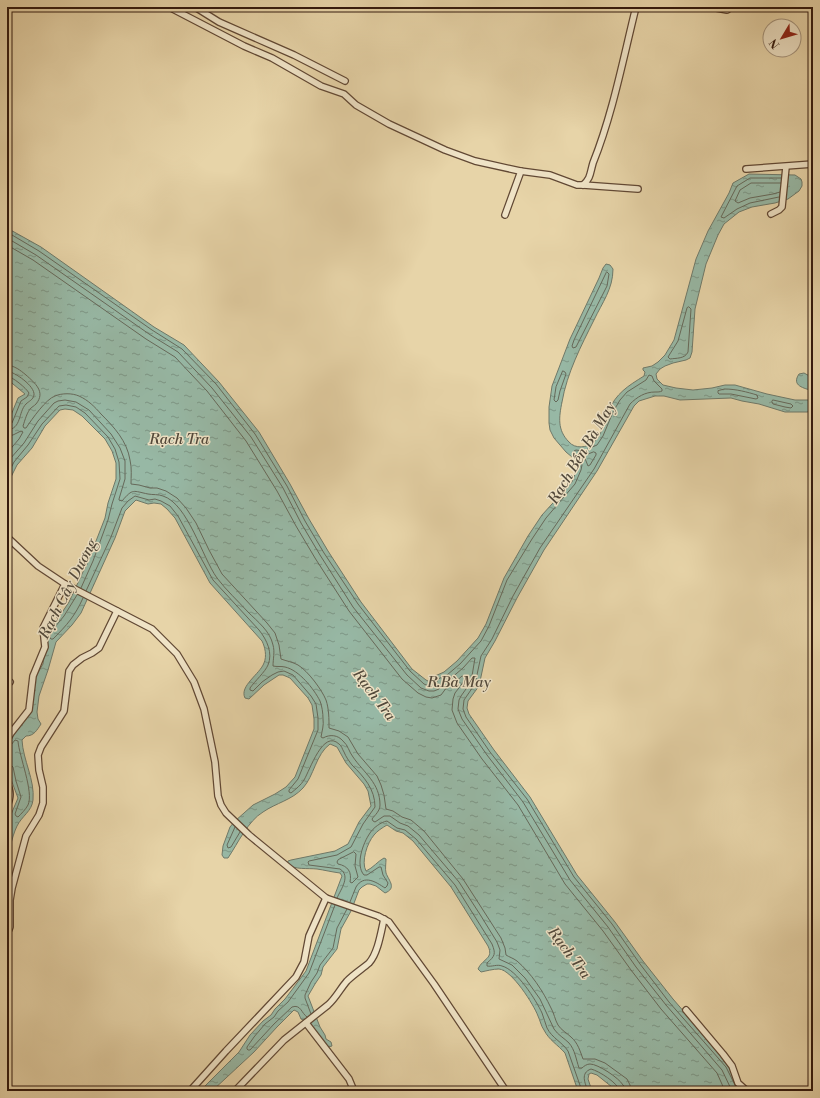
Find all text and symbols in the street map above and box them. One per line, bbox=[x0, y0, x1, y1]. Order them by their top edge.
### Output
north arrow bbox=[762, 18, 802, 58]
text: N bbox=[767, 36, 783, 51]
water label: Rạch Bến Bà May bbox=[543, 397, 621, 509]
water label: Rạch Tra bbox=[148, 430, 210, 449]
water label: Rạch Cây Dương bbox=[34, 534, 102, 643]
water label: Rạch Tra bbox=[348, 664, 400, 725]
water label: R.Bà May bbox=[426, 673, 492, 692]
water label: Rạch Tra bbox=[543, 922, 595, 983]

